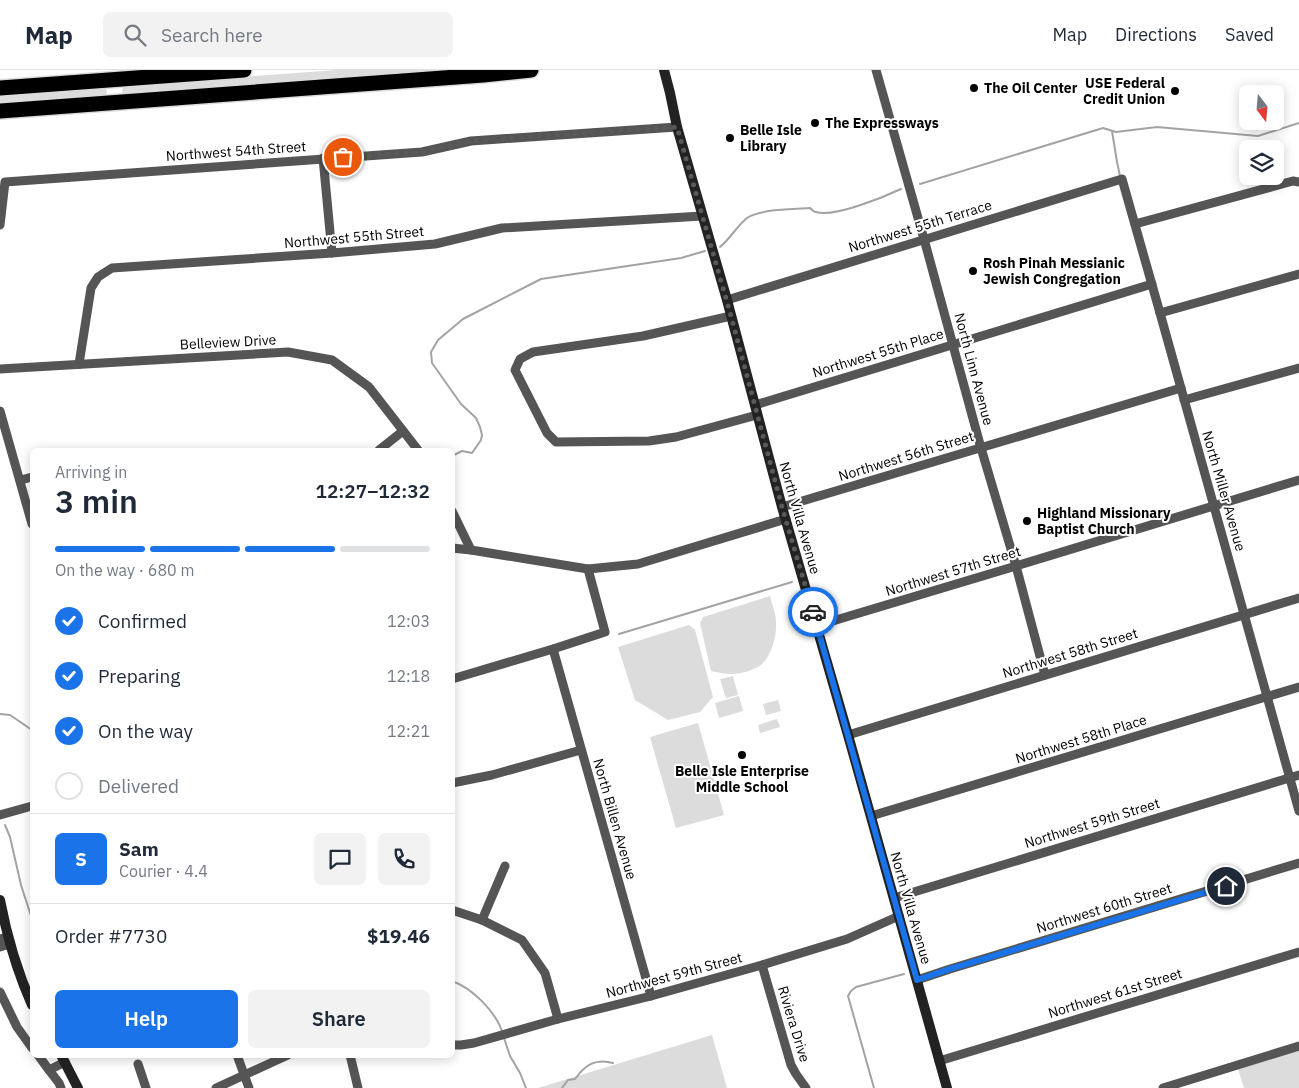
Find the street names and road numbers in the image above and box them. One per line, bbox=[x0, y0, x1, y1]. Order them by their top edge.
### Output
street label: Northwest 54th Street bbox=[165, 137, 307, 165]
street label: Northwest 55th Terrace bbox=[846, 196, 994, 256]
street label: Northwest 55th Street bbox=[283, 222, 425, 252]
street label: North Linn Avenue bbox=[950, 311, 998, 427]
street label: Northwest 55th Place bbox=[810, 324, 946, 382]
street label: Belleview Drive bbox=[179, 330, 277, 354]
street label: Northwest 56th Street bbox=[836, 427, 976, 485]
street label: North Miller Avenue bbox=[1198, 429, 1250, 554]
street label: North Villa Avenue bbox=[775, 460, 825, 577]
street label: Northwest 57th Street bbox=[883, 542, 1023, 600]
street label: Northwest 58th Street bbox=[1000, 624, 1140, 682]
street label: Northwest 58th Place bbox=[1013, 710, 1149, 768]
street label: North Billen Avenue bbox=[589, 756, 641, 882]
street label: Northwest 59th Street bbox=[1022, 794, 1162, 852]
street label: North Villa Avenue bbox=[886, 850, 936, 967]
street label: Northwest 60th Street bbox=[1034, 879, 1174, 937]
street label: Northwest 59th Street bbox=[604, 948, 744, 1002]
street label: Northwest 61st Street bbox=[1046, 964, 1184, 1022]
street label: Riviera Drive bbox=[774, 984, 814, 1065]

